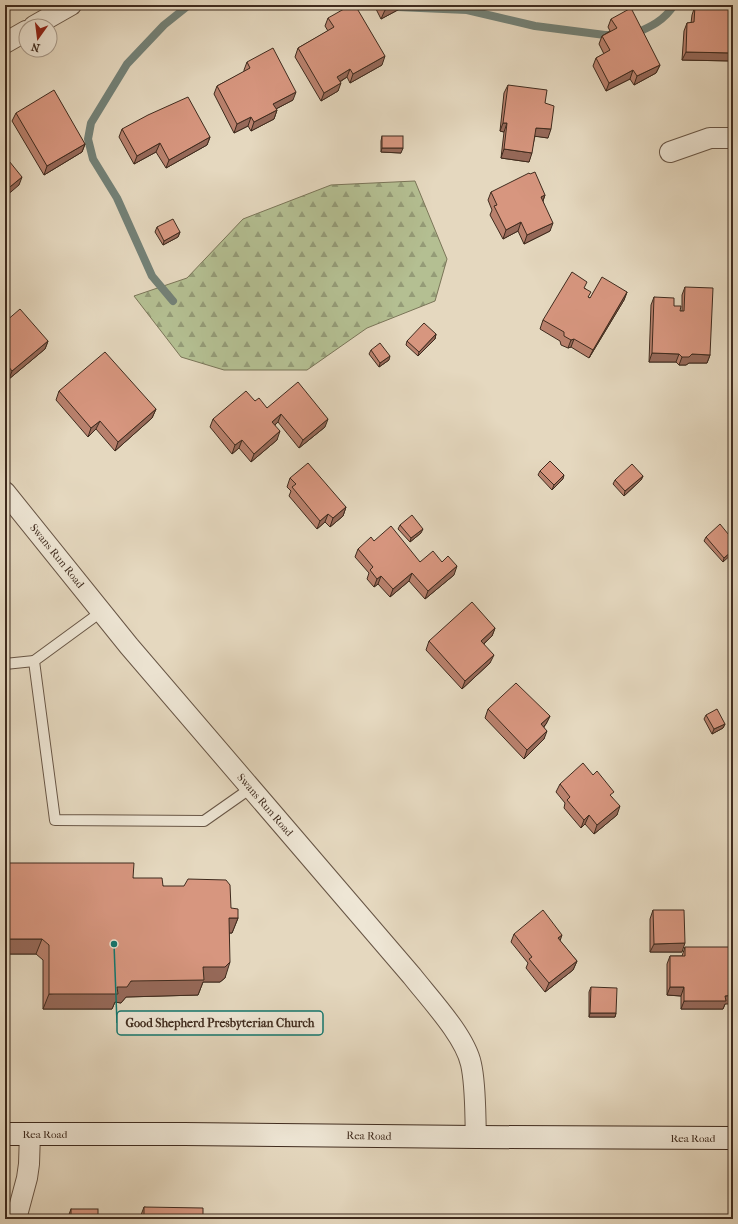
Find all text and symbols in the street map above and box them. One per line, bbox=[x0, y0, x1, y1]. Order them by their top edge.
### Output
north arrow bbox=[18, 18, 58, 58]
text: N bbox=[29, 40, 41, 55]
street label: Swans Run Road bbox=[27, 521, 87, 591]
street label: Swans Run Road bbox=[234, 771, 296, 840]
callout: Good Shepherd Presbyterian Church bbox=[117, 1011, 323, 1035]
text: Good Shepherd Presbyterian Church bbox=[125, 1016, 315, 1031]
street label: Rea Road bbox=[22, 1128, 69, 1141]
street label: Rea Road bbox=[346, 1129, 393, 1143]
street label: Rea Road bbox=[670, 1132, 717, 1145]

